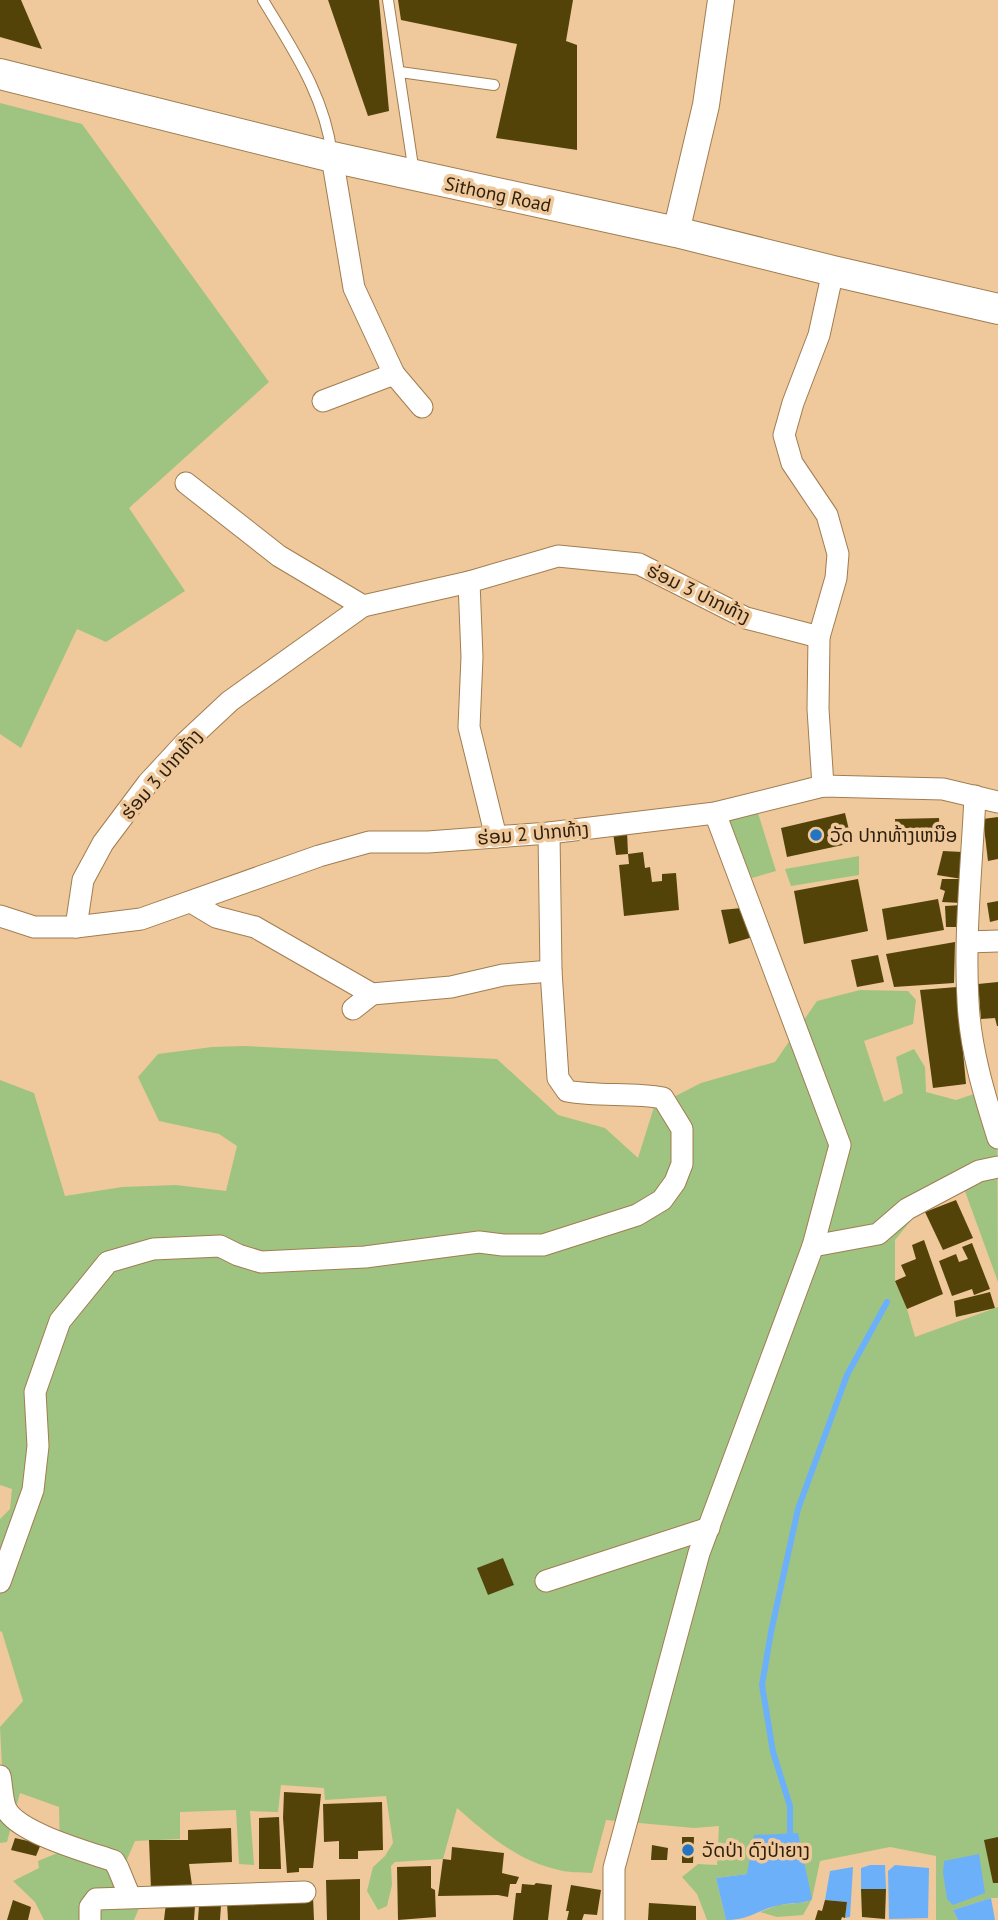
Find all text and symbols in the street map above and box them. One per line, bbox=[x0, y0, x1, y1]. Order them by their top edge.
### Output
street label: Sithong Road bbox=[443, 171, 553, 217]
street label: ຮ່ອມ 3 ປາກທ້າງ bbox=[643, 558, 755, 628]
street label: ຮ່ອມ 3 ປາກທ້າງ bbox=[115, 724, 207, 824]
street label: ຮ່ອມ 2 ປາກທ້າງ bbox=[476, 816, 590, 850]
place label: ວັດ ປາກທ້າງເຫນືອ bbox=[830, 823, 957, 847]
marker: ວັດ ປາກທ້າງເຫນືອ bbox=[808, 827, 824, 843]
place label: ວັດປ່າ ດົງປ່າຍາງ bbox=[702, 1838, 810, 1862]
marker: ວັດປ່າ ດົງປ່າຍາງ bbox=[680, 1842, 696, 1858]

